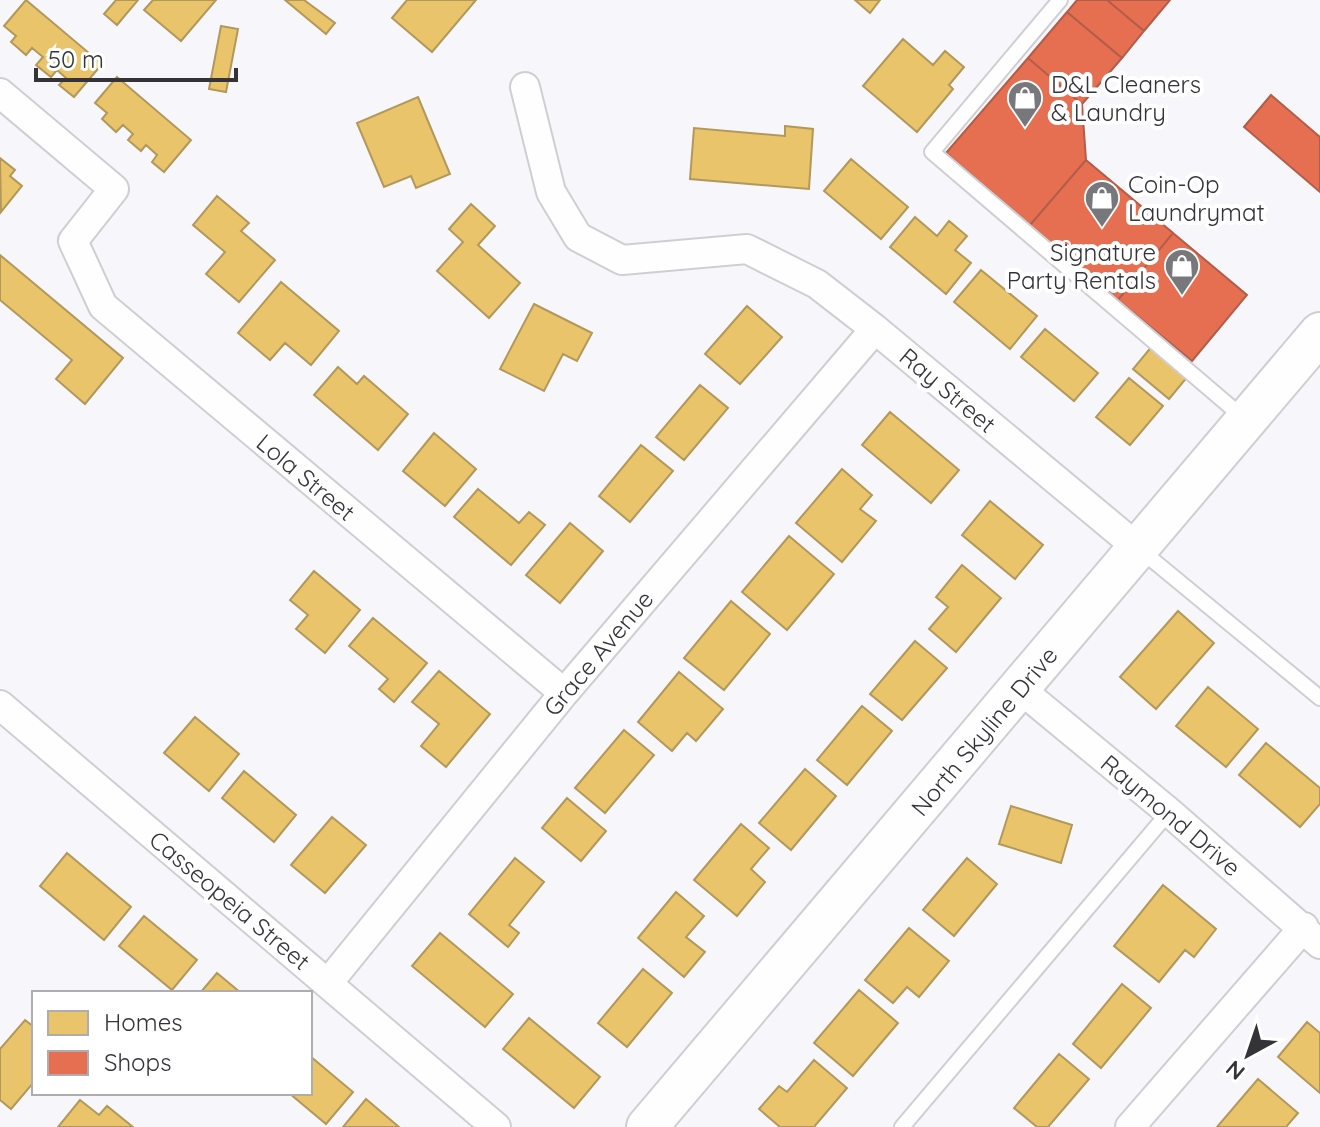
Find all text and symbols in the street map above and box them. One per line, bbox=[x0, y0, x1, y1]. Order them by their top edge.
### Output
scale bar bbox=[36, 32, 236, 82]
text: 50 m bbox=[48, 44, 104, 74]
place label: D&L Cleaners & Laundry bbox=[1051, 69, 1201, 127]
shop icon: D&L Cleaners & Laundry bbox=[1006, 79, 1044, 129]
place label: Coin-Op Laundrymat bbox=[1128, 169, 1265, 227]
shop icon: Coin-Op Laundrymat bbox=[1083, 179, 1121, 229]
place label: Signature Party Rentals bbox=[1007, 237, 1156, 295]
shop icon: Signature Party Rentals bbox=[1163, 247, 1201, 297]
street label: Ray Street bbox=[894, 341, 1002, 439]
street label: Lola Street bbox=[251, 427, 361, 527]
street label: Grace Avenue bbox=[537, 584, 659, 722]
street label: North Skyline Drive bbox=[904, 640, 1064, 822]
street label: Raymond Drive bbox=[1095, 748, 1247, 882]
street label: Casseopeia Street bbox=[143, 824, 317, 976]
legend bbox=[32, 991, 312, 1095]
text: Homes bbox=[104, 1007, 182, 1037]
north arrow bbox=[1208, 1015, 1288, 1095]
text: Shops bbox=[104, 1047, 171, 1077]
text: N bbox=[1220, 1054, 1250, 1086]

